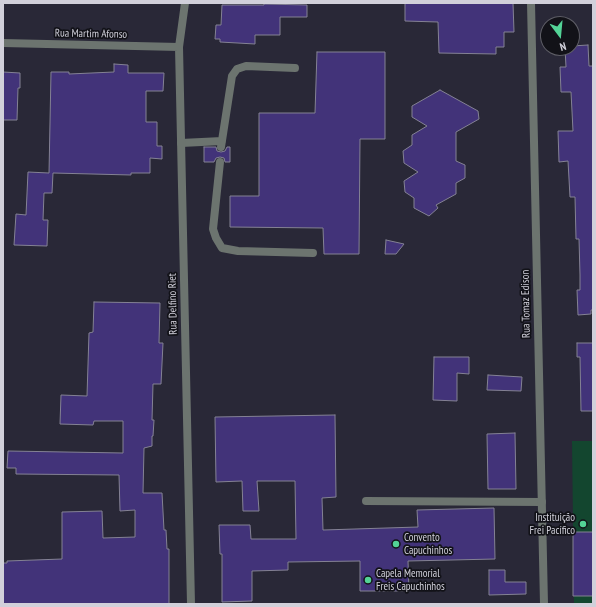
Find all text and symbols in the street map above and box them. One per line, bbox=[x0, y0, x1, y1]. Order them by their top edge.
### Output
north arrow bbox=[540, 16, 580, 56]
street label: Rua Martim Afonso bbox=[55, 27, 127, 41]
text: N bbox=[558, 39, 568, 54]
street label: Rua Tomaz Edison bbox=[519, 270, 533, 338]
street label: Rua Delfino Riet bbox=[166, 273, 180, 335]
place label: Instituição Frei Pacífico bbox=[530, 511, 575, 537]
marker: Instituição Frei Pacífico bbox=[578, 519, 588, 529]
place label: Convento Capuchinhos bbox=[404, 531, 452, 557]
marker: Convento Capuchinhos bbox=[391, 539, 401, 549]
place label: Capela Memorial Freis Capuchinhos bbox=[376, 567, 445, 593]
marker: Capela Memorial Freis Capuchinhos bbox=[363, 575, 373, 585]

